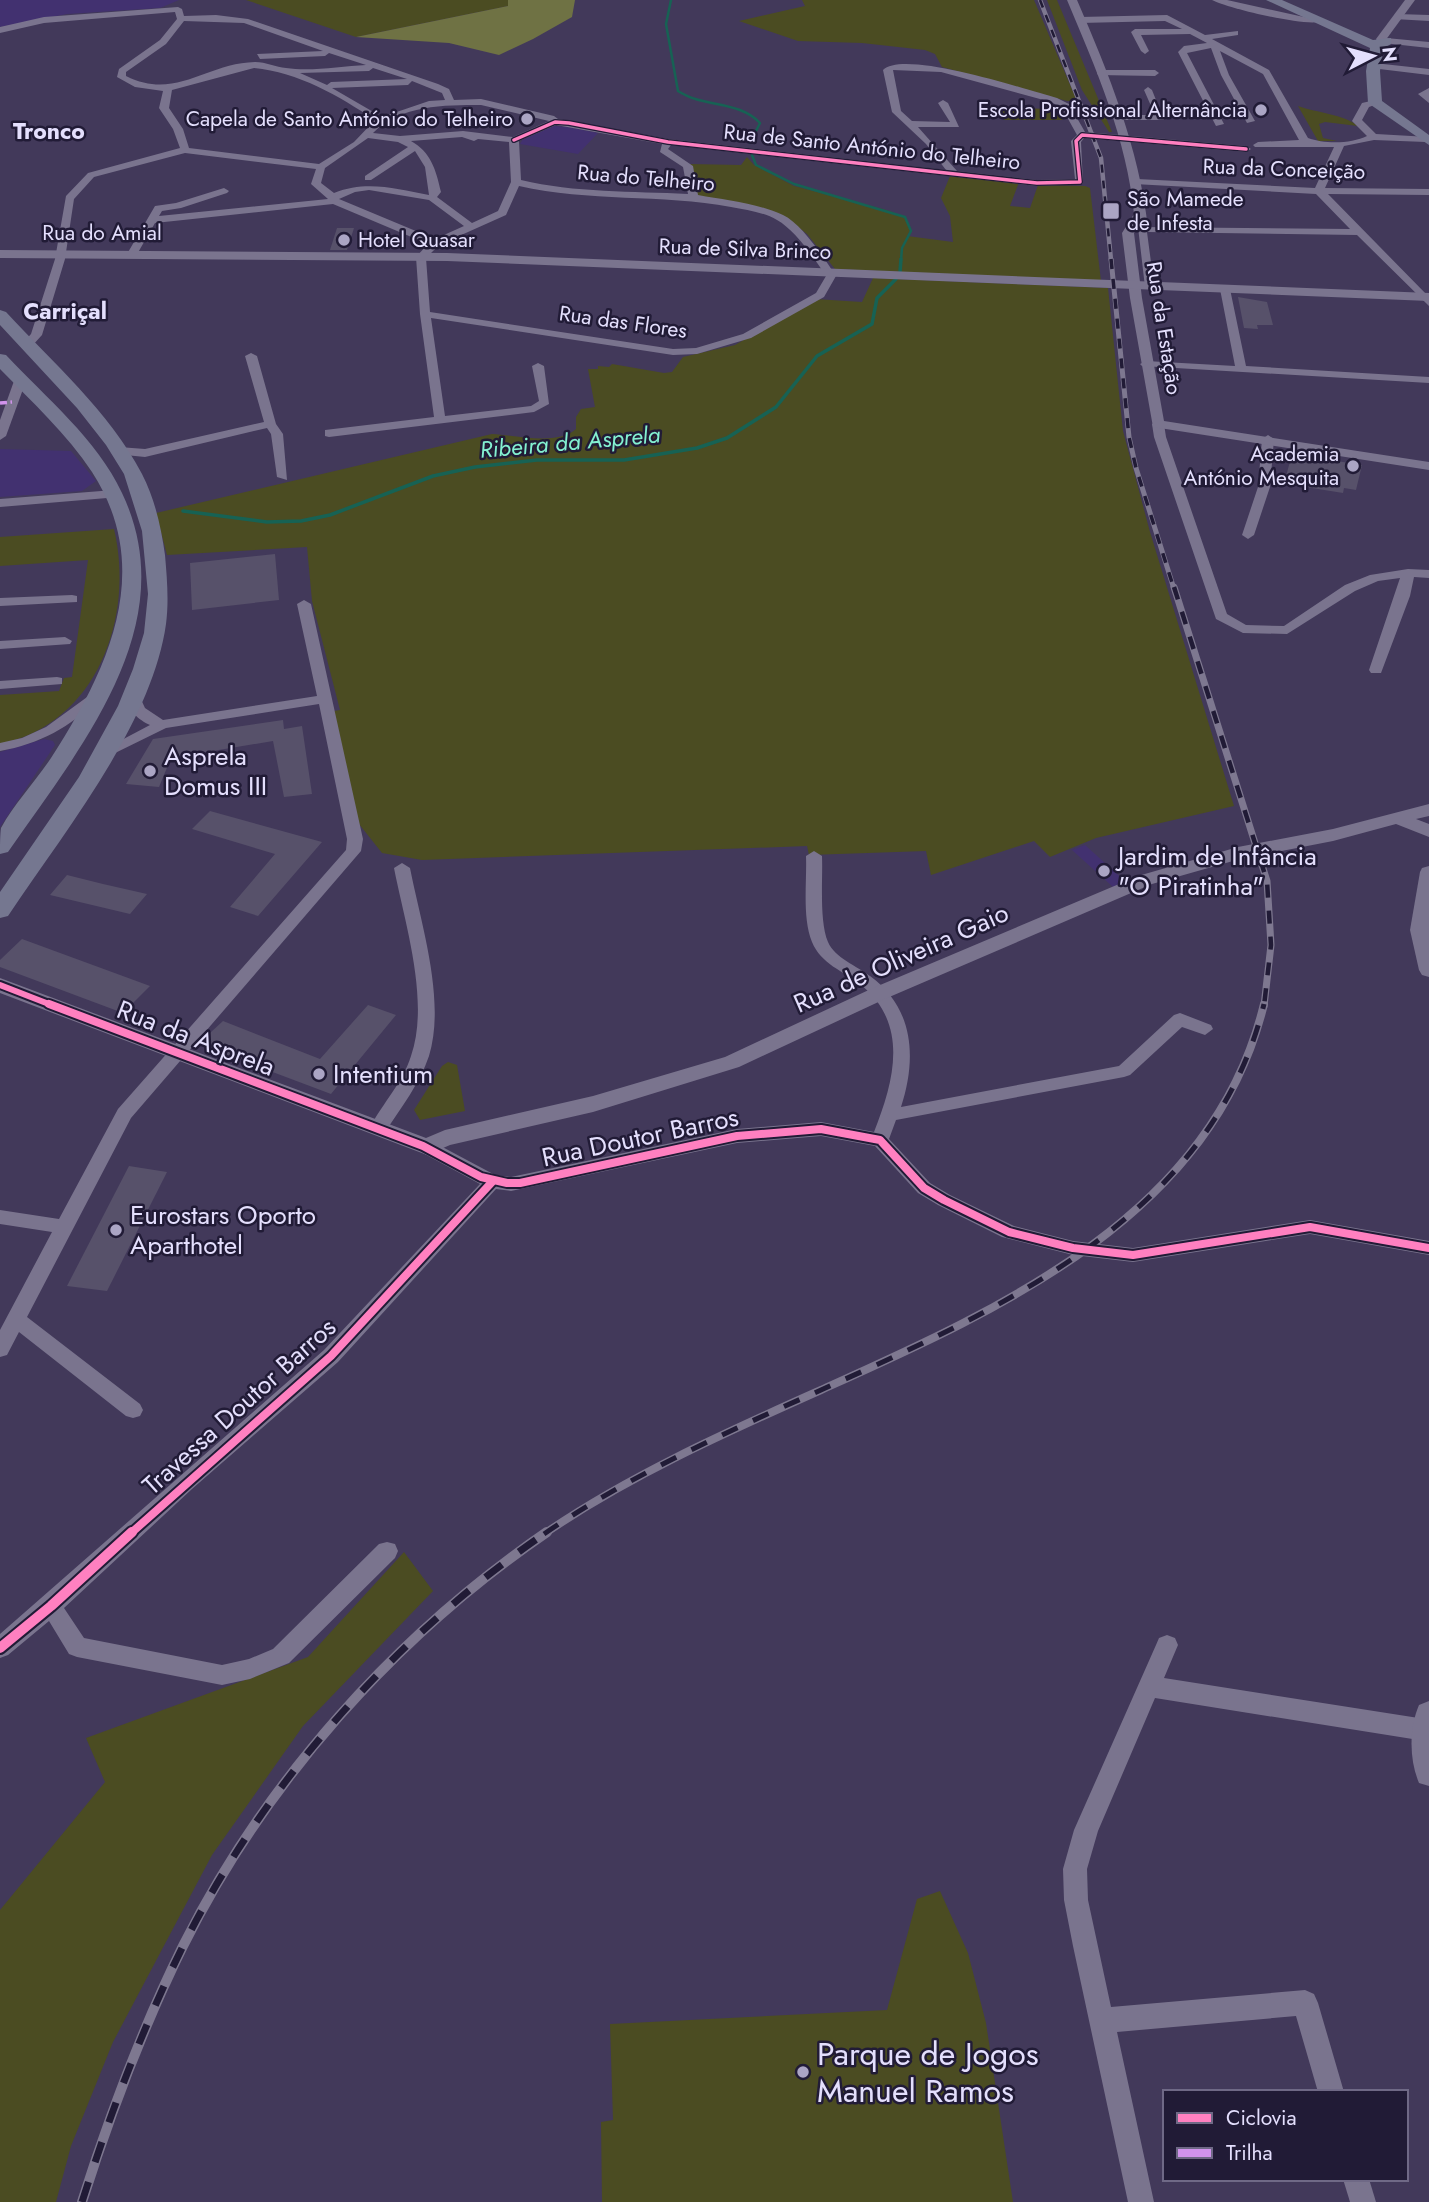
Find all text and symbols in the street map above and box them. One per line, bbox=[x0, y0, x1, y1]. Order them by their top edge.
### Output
north arrow bbox=[1338, 21, 1408, 91]
text: N bbox=[1375, 45, 1404, 63]
place label: Escola Profissional Alternância bbox=[978, 95, 1247, 125]
marker: Escola Profissional Alternância bbox=[1253, 102, 1269, 118]
place label: Capela de Santo António do Telheiro bbox=[186, 104, 513, 134]
marker: Capela de Santo António do Telheiro bbox=[519, 111, 535, 127]
district label: Tronco bbox=[13, 114, 85, 148]
street label: Rua de Santo António do Telheiro bbox=[722, 117, 1022, 177]
street label: Rua da Conceição bbox=[1202, 151, 1366, 187]
street label: Rua do Telheiro bbox=[576, 157, 716, 199]
place label: São Mamede de Infesta bbox=[1127, 184, 1244, 238]
marker: São Mamede de Infesta bbox=[1101, 201, 1121, 221]
street label: Rua do Amial bbox=[42, 218, 162, 248]
place label: Hotel Quasar bbox=[358, 225, 476, 255]
street label: Rua de Silva Brinco bbox=[658, 231, 832, 267]
marker: Hotel Quasar bbox=[336, 232, 352, 248]
street label: Rua da Estação bbox=[1139, 259, 1189, 397]
district label: Carriçal bbox=[23, 294, 107, 328]
street label: Rua das Flores bbox=[557, 298, 689, 346]
water label: Ribeira da Asprela bbox=[478, 417, 662, 467]
place label: Academia António Mesquita bbox=[1183, 439, 1339, 493]
marker: Academia António Mesquita bbox=[1345, 458, 1361, 474]
place label: Asprela Domus III bbox=[164, 737, 267, 805]
marker: Asprela Domus III bbox=[142, 763, 158, 779]
place label: Jardim de Infância "O Piratinha" bbox=[1115, 837, 1317, 905]
marker: Jardim de Infância "O Piratinha" bbox=[1096, 863, 1112, 879]
street label: Rua de Oliveira Gaio bbox=[787, 893, 1015, 1023]
street label: Rua da Asprela bbox=[111, 990, 281, 1086]
place label: Intentium bbox=[333, 1055, 433, 1093]
marker: Intentium bbox=[311, 1066, 327, 1082]
street label: Rua Doutor Barros bbox=[538, 1098, 742, 1176]
place label: Eurostars Oporto Aparthotel bbox=[130, 1196, 316, 1264]
marker: Eurostars Oporto Aparthotel bbox=[108, 1222, 124, 1238]
street label: Travessa Doutor Barros bbox=[134, 1309, 344, 1503]
place label: Parque de Jogos Manuel Ramos bbox=[817, 2031, 1039, 2114]
marker: Parque de Jogos Manuel Ramos bbox=[795, 2064, 811, 2080]
legend bbox=[1163, 2090, 1408, 2181]
text: Ciclovia bbox=[1226, 2103, 1297, 2133]
text: Trilha bbox=[1226, 2138, 1273, 2168]

